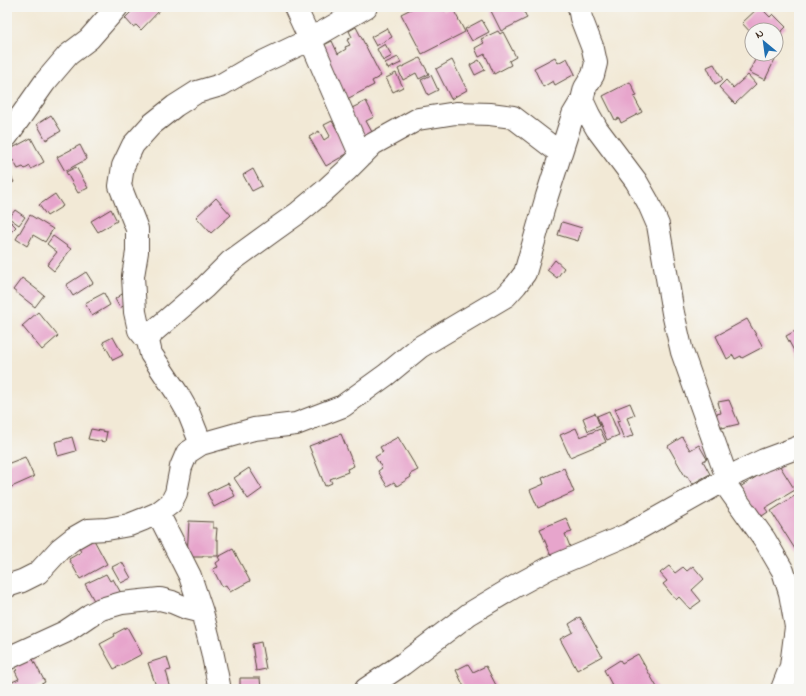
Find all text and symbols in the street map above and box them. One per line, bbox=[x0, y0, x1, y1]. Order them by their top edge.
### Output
north arrow bbox=[744, 22, 784, 62]
text: N bbox=[753, 25, 767, 43]

